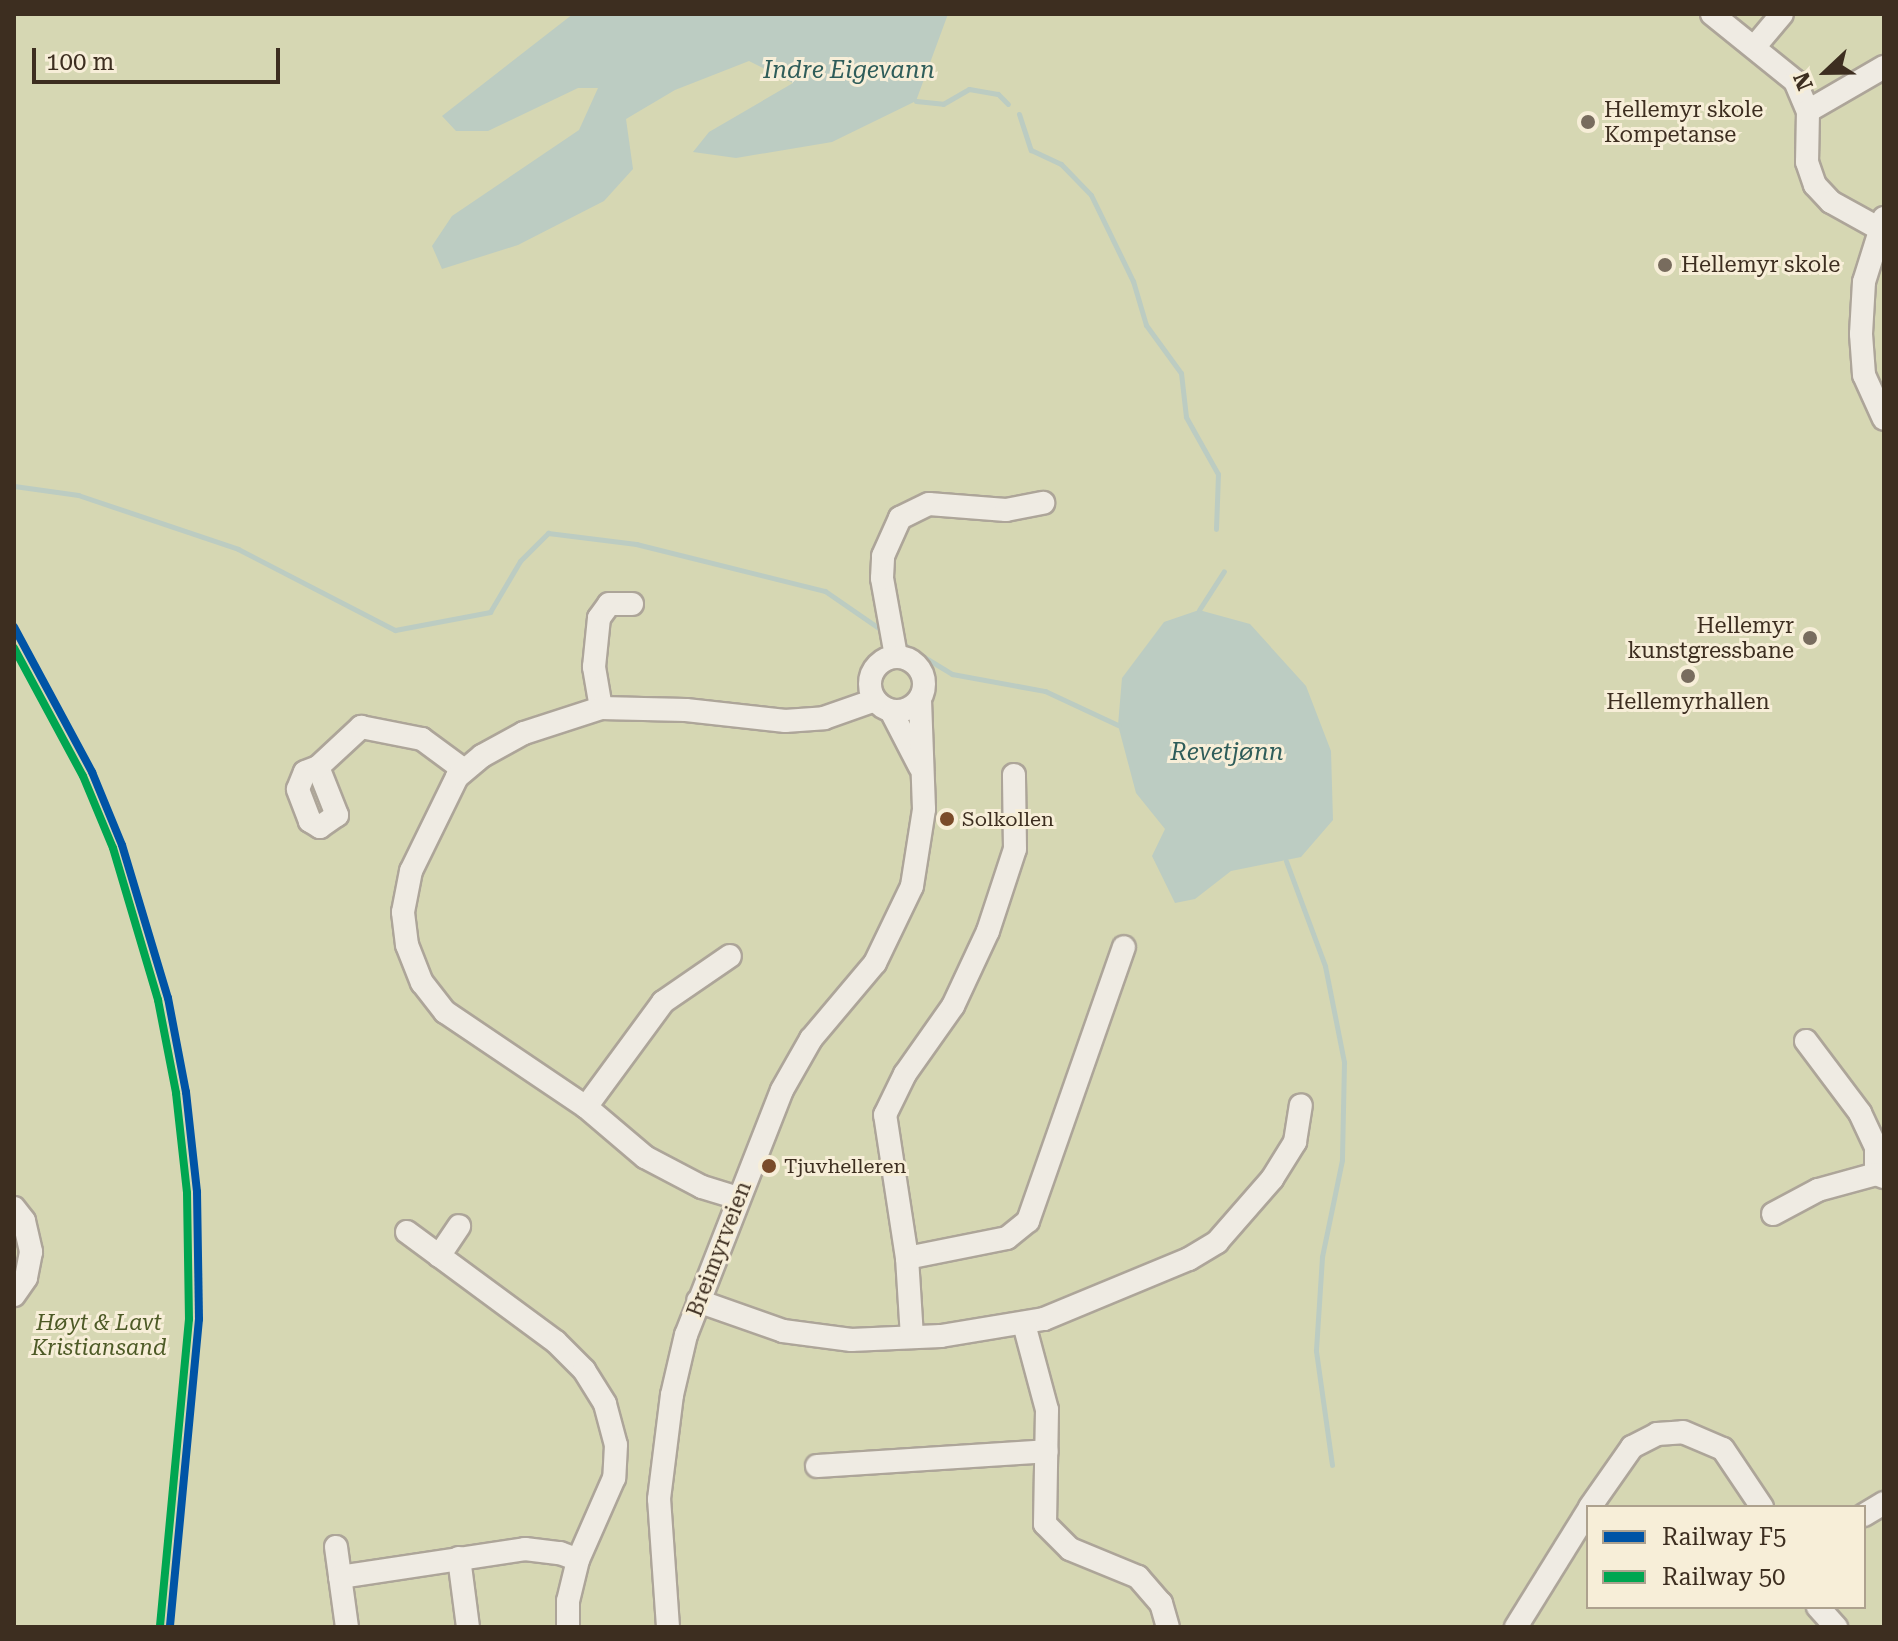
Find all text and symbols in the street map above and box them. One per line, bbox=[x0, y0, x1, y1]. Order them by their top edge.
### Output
scale bar bbox=[36, 32, 284, 82]
north arrow bbox=[1786, 32, 1866, 112]
text: 100 m bbox=[46, 48, 114, 76]
water label: Indre Eigevann bbox=[763, 57, 935, 85]
text: N bbox=[1789, 69, 1818, 94]
place label: Hellemyr skole Kompetanse bbox=[1604, 96, 1763, 148]
marker: Hellemyr skole Kompetanse bbox=[1579, 113, 1597, 131]
place label: Hellemyr skole bbox=[1681, 252, 1840, 278]
marker: Hellemyr skole bbox=[1656, 256, 1674, 274]
place label: Hellemyr kunstgressbane bbox=[1627, 612, 1794, 664]
marker: Hellemyr kunstgressbane bbox=[1801, 629, 1819, 647]
marker: Hellemyrhallen bbox=[1679, 667, 1697, 685]
place label: Hellemyrhallen bbox=[1606, 689, 1770, 715]
water label: Revetjønn bbox=[1170, 739, 1284, 767]
place label: Solkollen bbox=[962, 807, 1054, 831]
marker: Solkollen bbox=[939, 811, 955, 827]
place label: Tjuvhelleren bbox=[784, 1154, 906, 1178]
marker: Tjuvhelleren bbox=[761, 1158, 777, 1174]
street label: Breimyrveien bbox=[681, 1178, 757, 1320]
park label: Høyt & Lavt Kristiansand bbox=[31, 1309, 167, 1360]
legend bbox=[1586, 1505, 1866, 1609]
text: Railway F5 bbox=[1662, 1523, 1787, 1551]
text: Railway 50 bbox=[1662, 1563, 1786, 1591]

